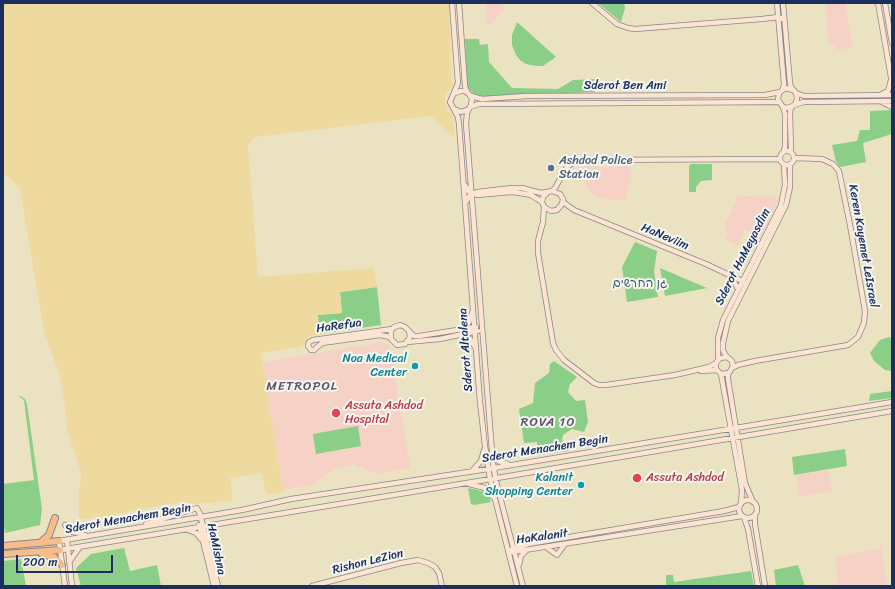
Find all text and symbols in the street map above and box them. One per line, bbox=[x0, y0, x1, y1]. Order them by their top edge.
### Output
street label: Sderot Ben Ami bbox=[584, 79, 666, 93]
place label: Ashdod Police Station bbox=[559, 154, 632, 182]
marker: Ashdod Police Station bbox=[546, 163, 556, 173]
street label: Keren Kayemet LeIsrael bbox=[845, 183, 881, 309]
street label: Sderot HaMeyasdim bbox=[712, 206, 774, 308]
street label: HaNeviim bbox=[639, 220, 691, 254]
park label: גן החרשים bbox=[613, 277, 667, 291]
street label: Sderot Altalena bbox=[456, 308, 476, 392]
street label: HaRefua bbox=[315, 316, 363, 336]
place label: Noa Medical Center bbox=[342, 352, 407, 380]
marker: Noa Medical Center bbox=[410, 361, 420, 371]
district label: METROPOL bbox=[266, 379, 338, 395]
place label: Assuta Ashdod Hospital bbox=[345, 399, 423, 427]
marker: Assuta Ashdod Hospital bbox=[330, 407, 342, 419]
district label: ROVA 10 bbox=[520, 415, 576, 431]
street label: Sderot Menachem Begin bbox=[481, 432, 609, 466]
place label: Kalanit Shopping Center bbox=[485, 471, 573, 499]
place label: Assuta Ashdod bbox=[646, 471, 724, 485]
marker: Assuta Ashdod bbox=[631, 472, 643, 484]
marker: Kalanit Shopping Center bbox=[576, 480, 586, 490]
street label: Sderot Menachem Begin bbox=[64, 501, 192, 537]
street label: HaMishna bbox=[204, 522, 228, 576]
street label: HaKalanit bbox=[515, 526, 569, 548]
street label: Rishon LeZion bbox=[331, 546, 405, 578]
scale bar bbox=[18, 547, 115, 573]
text: 200 m bbox=[23, 551, 57, 573]

